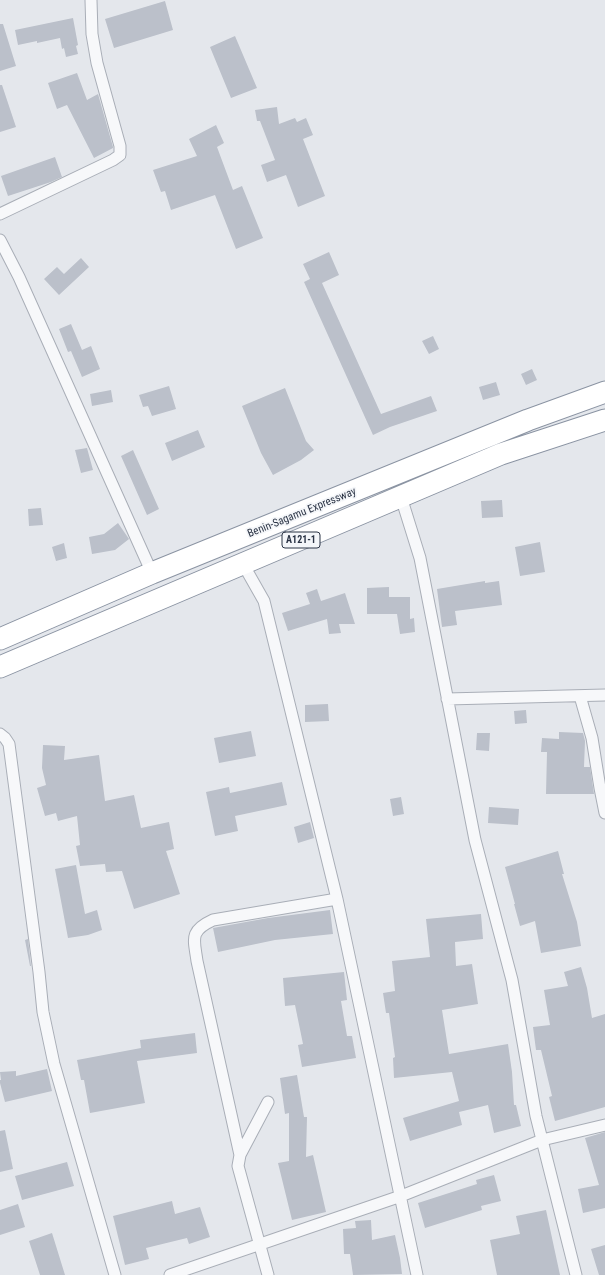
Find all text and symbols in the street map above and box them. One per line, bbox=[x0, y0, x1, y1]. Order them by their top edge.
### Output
street label: Benin-Sagamu Expressway bbox=[246, 485, 358, 541]
road number: A121-1 bbox=[282, 532, 320, 548]

